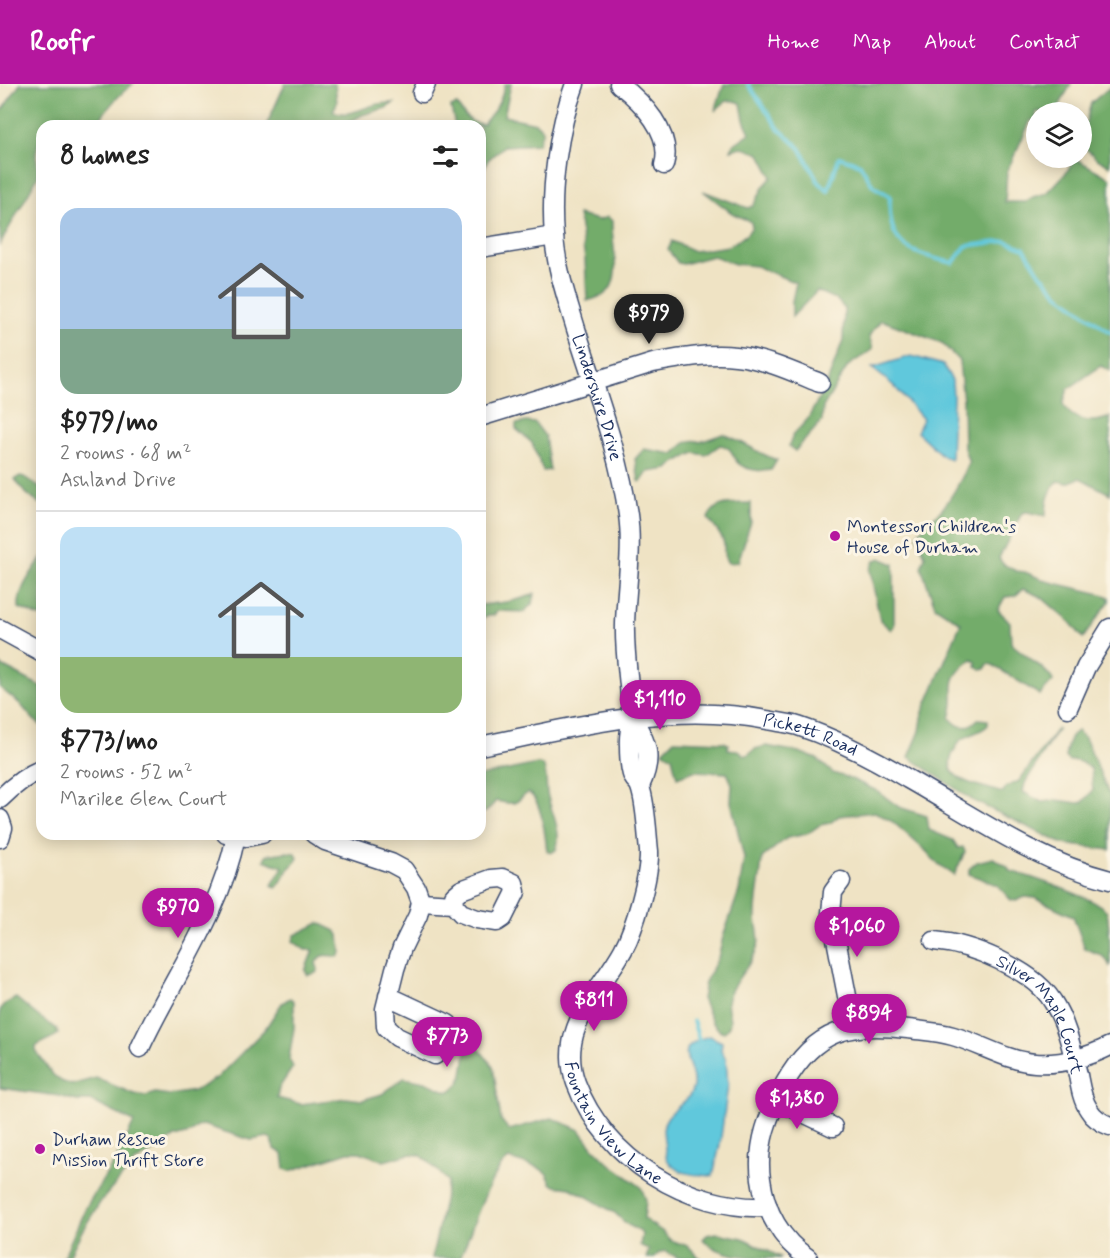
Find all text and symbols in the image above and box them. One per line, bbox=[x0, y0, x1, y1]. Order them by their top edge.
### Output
text: Roofr bbox=[30, 24, 94, 61]
text: Home bbox=[768, 28, 820, 56]
text: Map bbox=[853, 28, 891, 56]
text: About bbox=[924, 28, 976, 56]
text: Contact bbox=[1009, 28, 1080, 56]
map controls bbox=[1026, 102, 1092, 168]
button: layers bbox=[1026, 102, 1092, 168]
text: 8 homes bbox=[60, 139, 150, 173]
icon: filters bbox=[429, 140, 462, 173]
icon: home bbox=[207, 247, 315, 355]
pin: $979 bbox=[613, 294, 685, 345]
text: $979 bbox=[628, 300, 670, 327]
street label: Lindershire Drive bbox=[565, 331, 628, 464]
text: $979/mo bbox=[60, 406, 158, 440]
text: 2 rooms · 68 m² bbox=[60, 440, 191, 467]
text: Ashland Drive bbox=[60, 467, 176, 494]
place label: Montessori Children's House of Durham bbox=[847, 515, 1016, 560]
marker: Montessori Children's House of Durham bbox=[828, 529, 842, 543]
icon: home bbox=[207, 566, 315, 674]
pin: $1,110 bbox=[611, 680, 709, 731]
text: $1,110 bbox=[634, 686, 686, 713]
street label: Pickett Road bbox=[761, 708, 862, 762]
text: $773/mo bbox=[60, 725, 158, 759]
text: 2 rooms · 52 m² bbox=[60, 759, 193, 786]
text: Marilee Glen Court bbox=[60, 786, 227, 813]
pin: $970 bbox=[142, 888, 214, 939]
text: $970 bbox=[156, 894, 200, 921]
pin: $1,060 bbox=[808, 907, 906, 958]
text: $1,060 bbox=[828, 913, 886, 940]
street label: Silver Maple Court bbox=[992, 950, 1088, 1077]
pin: $811 bbox=[558, 981, 630, 1032]
text: $811 bbox=[574, 987, 614, 1014]
pin: $894 bbox=[833, 994, 905, 1045]
text: $894 bbox=[846, 1000, 892, 1027]
pin: $773 bbox=[411, 1017, 483, 1068]
text: $773 bbox=[426, 1023, 468, 1050]
street label: Fountain View Lane bbox=[558, 1060, 666, 1191]
pin: $1,380 bbox=[748, 1079, 846, 1130]
text: $1,380 bbox=[769, 1085, 825, 1112]
place label: Durham Rescue Mission Thrift Store bbox=[52, 1128, 204, 1173]
marker: Durham Rescue Mission Thrift Store bbox=[33, 1142, 47, 1156]

